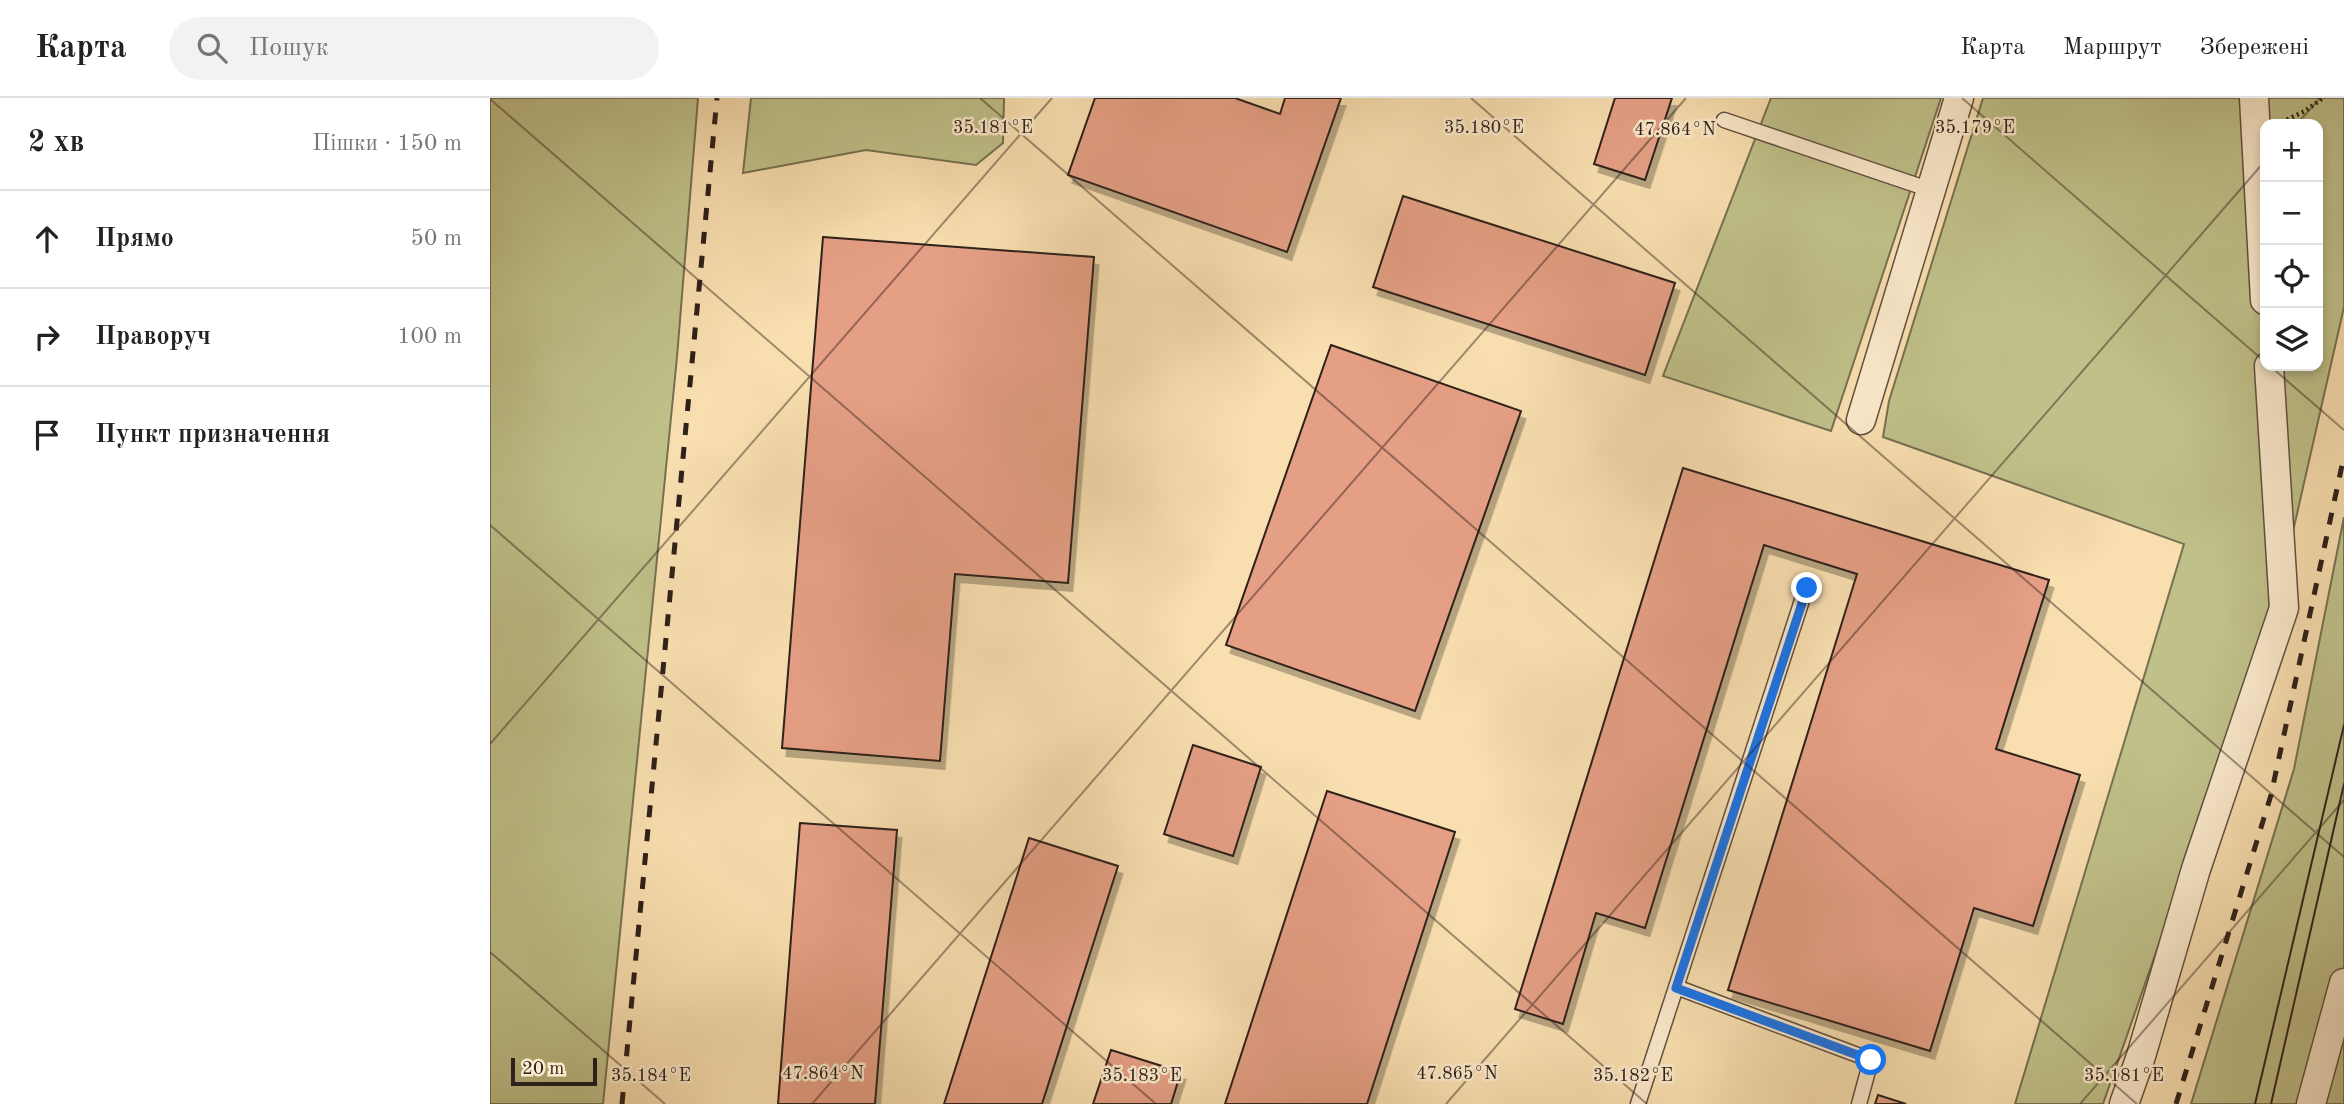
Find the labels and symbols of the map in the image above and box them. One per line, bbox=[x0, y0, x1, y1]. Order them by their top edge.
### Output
text: 35.181°E bbox=[953, 119, 1033, 137]
text: 35.180°E bbox=[1444, 119, 1524, 137]
text: 35.179°E bbox=[1935, 119, 2015, 137]
text: 47.864°N bbox=[1634, 121, 1716, 139]
route end bbox=[1791, 572, 1822, 603]
route start bbox=[1855, 1044, 1886, 1075]
scale bar bbox=[511, 1055, 597, 1087]
text: 47.864°N bbox=[782, 1065, 864, 1083]
text: 47.865°N bbox=[1416, 1065, 1498, 1083]
text: 35.184°E bbox=[611, 1067, 691, 1085]
text: 35.183°E bbox=[1102, 1067, 1182, 1085]
text: 35.182°E bbox=[1593, 1067, 1673, 1085]
text: 35.181°E bbox=[2084, 1067, 2164, 1085]

